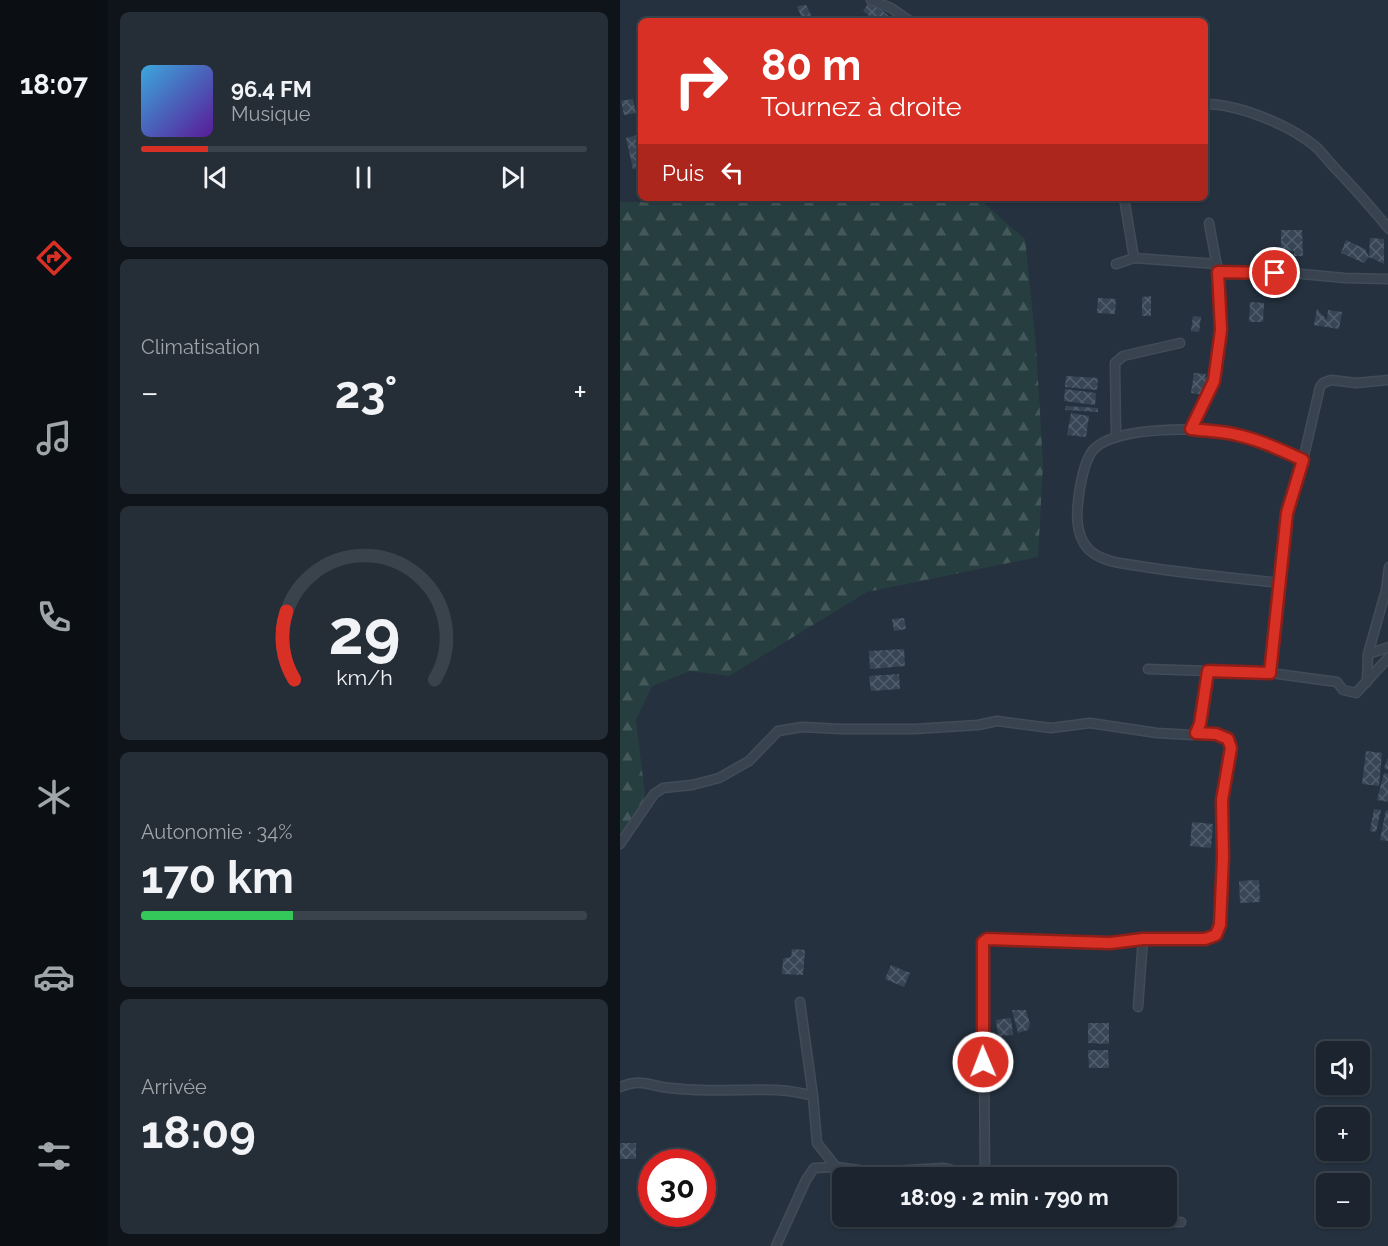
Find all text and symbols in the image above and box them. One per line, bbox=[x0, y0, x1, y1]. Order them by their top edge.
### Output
text: 80 m bbox=[761, 41, 861, 90]
icon: right bbox=[662, 42, 740, 120]
text: 18:07 bbox=[20, 69, 88, 100]
text: 96.4 FM bbox=[231, 76, 312, 102]
text: Tournez à droite bbox=[761, 91, 962, 122]
text: Musique bbox=[231, 102, 310, 126]
icon: left bbox=[716, 156, 749, 189]
text: Puis bbox=[662, 160, 704, 186]
icon: previous bbox=[199, 161, 232, 194]
icon: pause bbox=[347, 161, 380, 194]
icon: next bbox=[496, 161, 529, 194]
icon: directions bbox=[33, 237, 75, 279]
pin bbox=[1249, 247, 1300, 298]
icon: arrive bbox=[1258, 256, 1291, 289]
text: Climatisation bbox=[141, 335, 260, 359]
text: 23° bbox=[335, 366, 397, 419]
text: − bbox=[141, 373, 159, 412]
text: + bbox=[573, 373, 587, 412]
icon: music bbox=[33, 417, 75, 459]
text: 29 bbox=[328, 595, 400, 669]
icon: phone bbox=[33, 596, 75, 638]
text: km/h bbox=[336, 665, 392, 690]
icon: climate bbox=[33, 776, 75, 818]
text: Autonomie · 34% bbox=[141, 820, 293, 844]
text: 170 km bbox=[141, 851, 294, 904]
icon: car bbox=[33, 956, 75, 998]
position arrow bbox=[951, 1030, 1015, 1094]
map controls bbox=[1316, 1041, 1370, 1227]
button: sound bbox=[1316, 1041, 1370, 1095]
text: Arrivée bbox=[141, 1075, 207, 1099]
text: 18:09 bbox=[141, 1106, 256, 1159]
button: + bbox=[1316, 1107, 1370, 1161]
icon: filters bbox=[33, 1135, 75, 1177]
speed limit sign: 30 bbox=[638, 1149, 716, 1227]
button: − bbox=[1316, 1173, 1370, 1227]
text: 18:09 · 2 min · 790 m bbox=[900, 1184, 1109, 1210]

